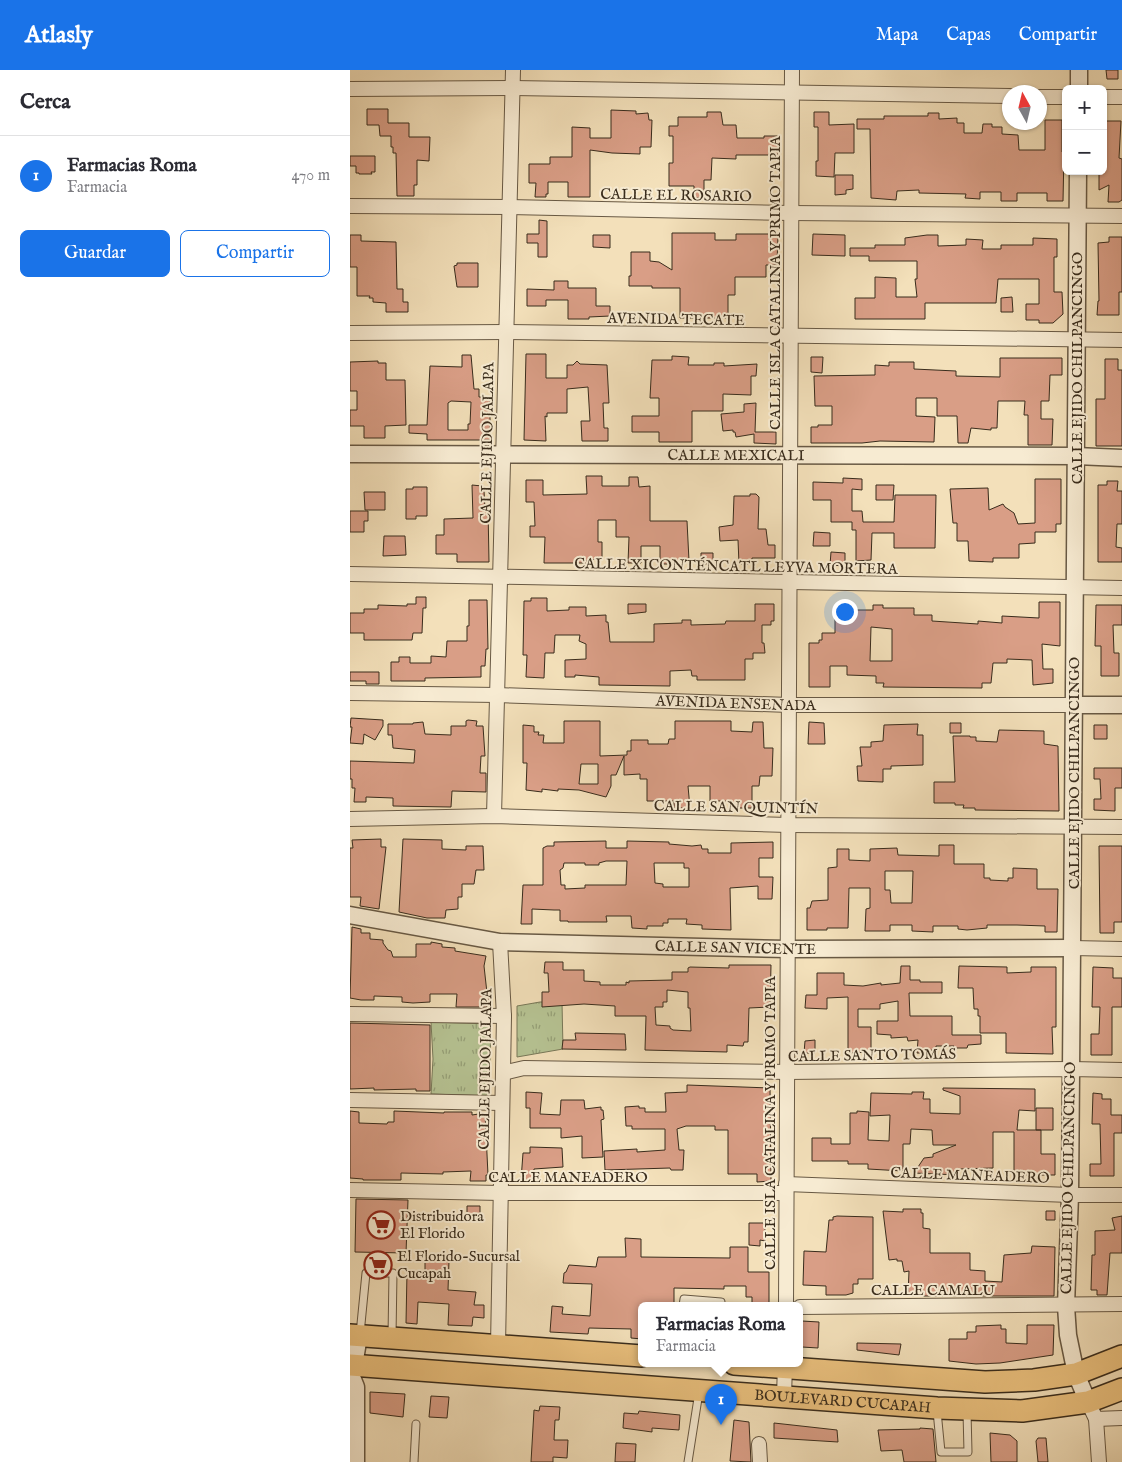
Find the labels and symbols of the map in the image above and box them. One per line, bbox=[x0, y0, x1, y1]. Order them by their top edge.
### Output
north arrow bbox=[1002, 85, 1047, 130]
street label: CALLE ISLA CATALINA Y PRIMO TAPIA bbox=[766, 135, 785, 430]
street label: CALLE EL ROSARIO bbox=[600, 185, 752, 206]
street label: CALLE EJIDO CHILPANCINGO bbox=[1068, 252, 1087, 484]
street label: AVENIDA TECATE bbox=[606, 309, 745, 330]
street label: CALLE EJIDO JALAPA bbox=[477, 361, 498, 524]
street label: CALLE MEXICALI bbox=[668, 446, 805, 465]
street label: CALLE XICONTÉNCATL LEYVA MORTERA bbox=[574, 554, 899, 579]
your location bbox=[832, 599, 858, 625]
street label: CALLE EJIDO CHILPANCINGO bbox=[1065, 657, 1084, 889]
street label: AVENIDA ENSENADA bbox=[654, 691, 817, 715]
street label: CALLE SAN QUINTÍN bbox=[654, 797, 818, 818]
street label: CALLE SAN VICENTE bbox=[655, 937, 816, 959]
street label: CALLE ISLA CATALINA Y PRIMO TAPIA bbox=[761, 975, 780, 1270]
street label: CALLE EJIDO JALAPA bbox=[475, 987, 496, 1150]
street label: CALLE SANTO TOMÁS bbox=[788, 1045, 956, 1066]
street label: CALLE EJIDO CHILPANCINGO bbox=[1057, 1062, 1080, 1294]
street label: CALLE MANEADERO bbox=[890, 1163, 1050, 1188]
street label: CALLE MANEADERO bbox=[488, 1168, 648, 1187]
place label: Distribuidora El Florido bbox=[400, 1207, 484, 1243]
supermarket icon: Distribuidora El Florido bbox=[366, 1210, 396, 1240]
place label: El Florido-Sucursal Cucapah bbox=[397, 1247, 521, 1283]
supermarket icon: El Florido-Sucursal Cucapah bbox=[363, 1250, 393, 1280]
street label: CALLE CAMALU bbox=[871, 1281, 995, 1300]
pin: 1 bbox=[705, 1384, 737, 1425]
street label: BOULEVARD CUCAPAH bbox=[754, 1386, 932, 1418]

